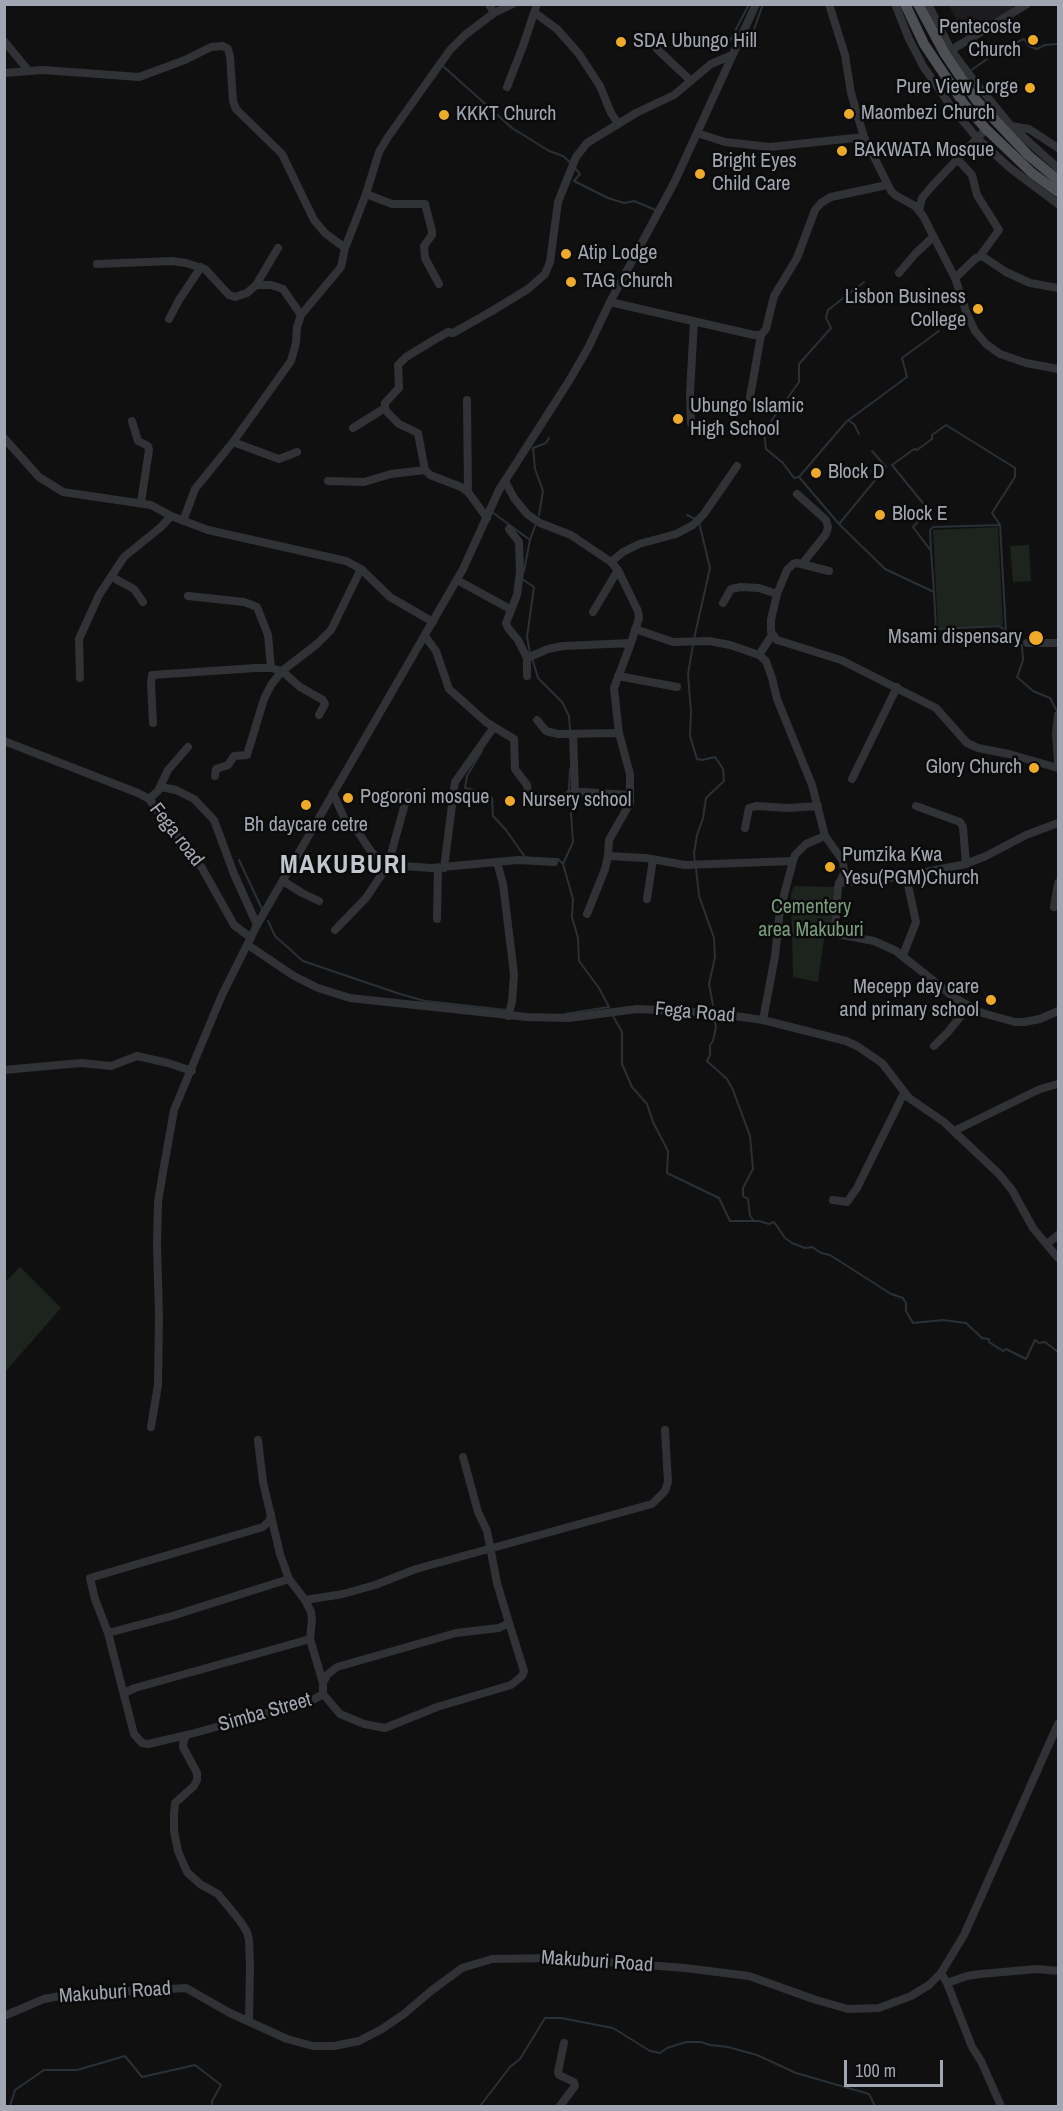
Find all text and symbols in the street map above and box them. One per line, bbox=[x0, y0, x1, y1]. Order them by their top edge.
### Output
place label: Pentecoste Church bbox=[939, 16, 1021, 63]
place label: SDA Ubungo Hill bbox=[633, 30, 757, 54]
marker: Pentecoste Church bbox=[1026, 33, 1040, 47]
marker: SDA Ubungo Hill bbox=[614, 35, 628, 49]
place label: Pure View Lorge bbox=[896, 76, 1018, 100]
marker: Pure View Lorge bbox=[1023, 81, 1037, 95]
place label: Maombezi Church bbox=[861, 102, 995, 126]
place label: KKKT Church bbox=[456, 103, 556, 127]
marker: Maombezi Church bbox=[842, 107, 856, 121]
marker: KKKT Church bbox=[437, 108, 451, 122]
place label: BAKWATA Mosque bbox=[854, 139, 994, 163]
marker: BAKWATA Mosque bbox=[835, 144, 849, 158]
place label: Bright Eyes Child Care bbox=[712, 150, 797, 197]
marker: Bright Eyes Child Care bbox=[693, 167, 707, 181]
place label: Atip Lodge bbox=[578, 242, 657, 266]
marker: Atip Lodge bbox=[559, 247, 573, 261]
place label: TAG Church bbox=[583, 270, 673, 294]
marker: TAG Church bbox=[564, 275, 578, 289]
place label: Lisbon Business College bbox=[845, 286, 966, 333]
marker: Lisbon Business College bbox=[971, 302, 985, 316]
place label: Ubungo Islamic High School bbox=[690, 395, 804, 442]
marker: Ubungo Islamic High School bbox=[671, 412, 685, 426]
place label: Block D bbox=[828, 461, 884, 485]
marker: Block D bbox=[809, 466, 823, 480]
place label: Block E bbox=[892, 503, 948, 527]
marker: Block E bbox=[873, 508, 887, 522]
place label: Msami dispensary bbox=[888, 626, 1022, 650]
marker: Msami dispensary bbox=[1027, 629, 1045, 647]
place label: Glory Church bbox=[925, 756, 1022, 780]
marker: Glory Church bbox=[1027, 761, 1041, 775]
place label: Pogoroni mosque bbox=[360, 786, 489, 810]
place label: Nursery school bbox=[522, 789, 631, 813]
marker: Pogoroni mosque bbox=[341, 791, 355, 805]
marker: Nursery school bbox=[503, 794, 517, 808]
street label: Fega road bbox=[144, 798, 208, 872]
marker: Bh daycare cetre bbox=[299, 798, 313, 812]
place label: Bh daycare cetre bbox=[244, 814, 368, 838]
place label: Pumzika Kwa Yesu(PGM)Church bbox=[842, 844, 979, 891]
district label: MAKUBURI bbox=[280, 850, 408, 882]
marker: Pumzika Kwa Yesu(PGM)Church bbox=[823, 860, 837, 874]
park label: Cementery area Makuburi bbox=[758, 896, 864, 943]
place label: Mecepp day care and primary school bbox=[840, 976, 979, 1023]
marker: Mecepp day care and primary school bbox=[984, 993, 998, 1007]
street label: Fega Road bbox=[654, 998, 736, 1028]
street label: Simba Street bbox=[216, 1688, 314, 1738]
street label: Makuburi Road bbox=[540, 1946, 654, 1978]
street label: Makuburi Road bbox=[58, 1977, 172, 2009]
scale bar bbox=[847, 2048, 946, 2086]
text: 100 m bbox=[855, 2058, 896, 2083]

